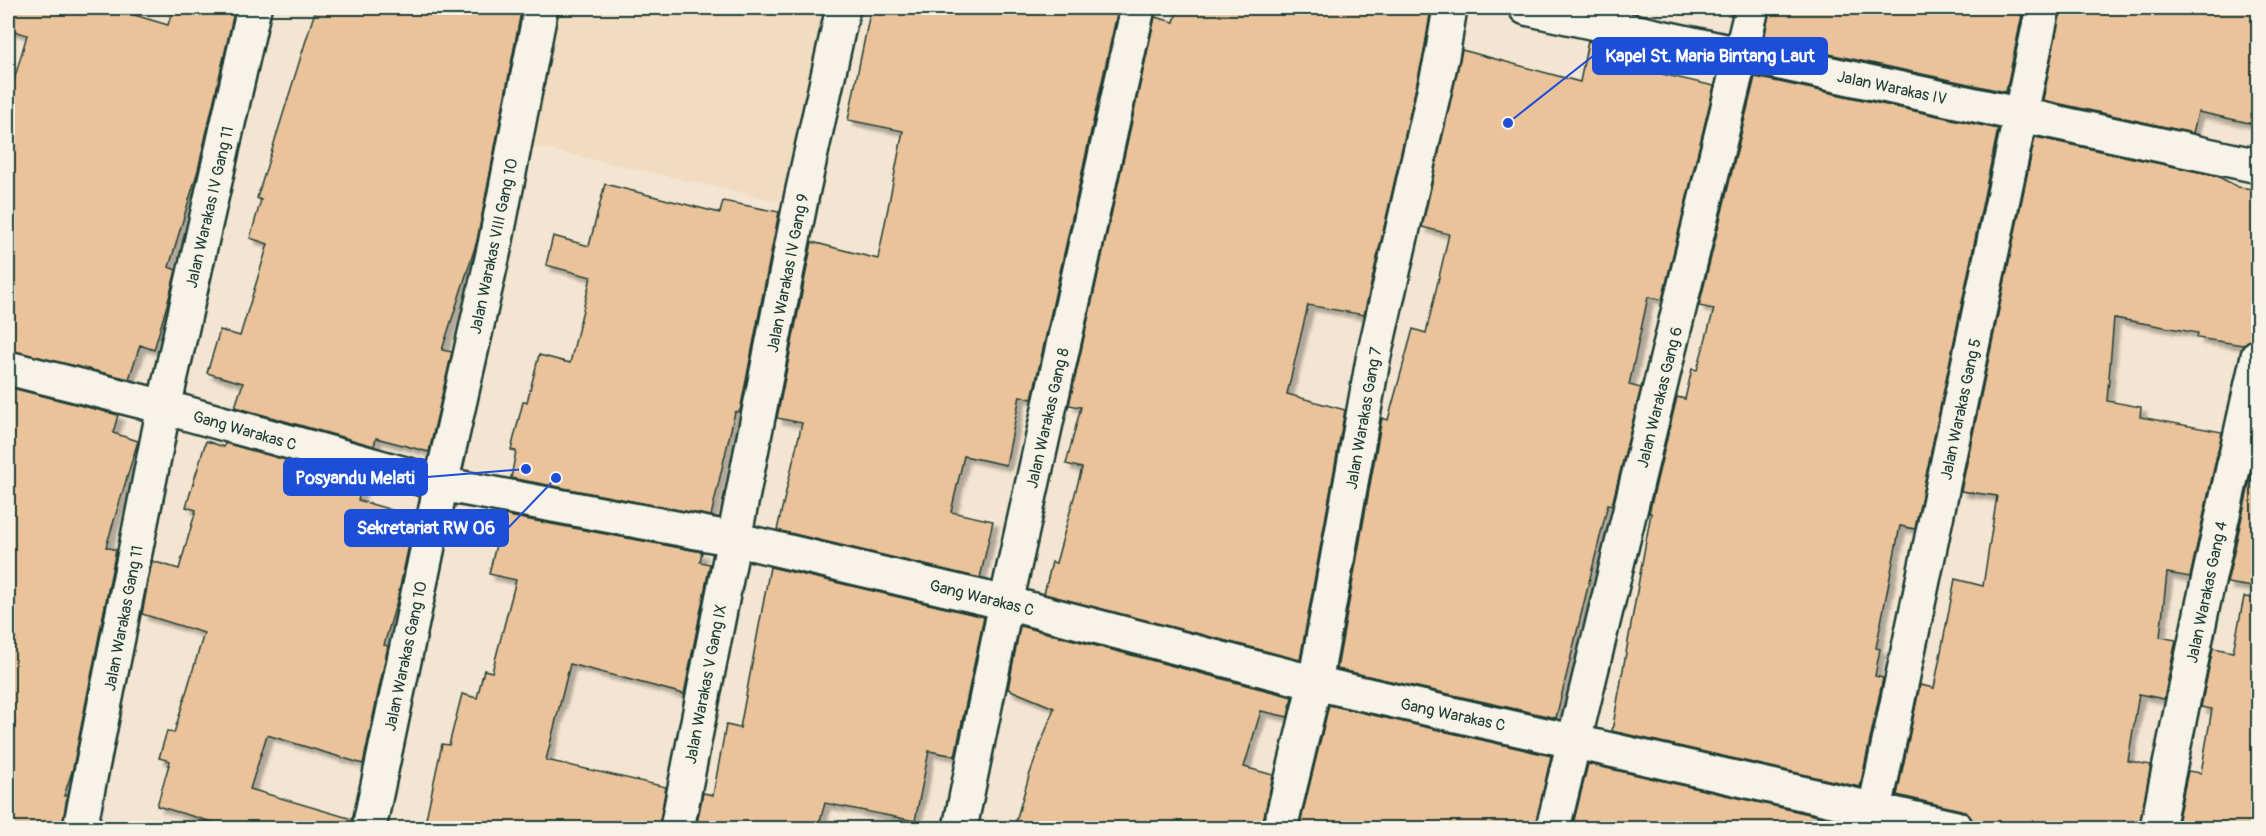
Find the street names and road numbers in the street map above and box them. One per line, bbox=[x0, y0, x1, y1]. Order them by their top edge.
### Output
street label: Jalan Warakas IV bbox=[1835, 67, 1948, 109]
street label: Jalan Warakas IV Gang 11 bbox=[182, 124, 238, 290]
street label: Jalan Warakas VIII Gang 10 bbox=[466, 156, 522, 336]
street label: Jalan Warakas IV Gang 9 bbox=[763, 192, 813, 354]
street label: Jalan Warakas Gang 6 bbox=[1633, 325, 1687, 470]
street label: Jalan Warakas Gang 5 bbox=[1936, 337, 1986, 482]
street label: Jalan Warakas Gang 7 bbox=[1342, 345, 1386, 491]
street label: Jalan Warakas Gang 8 bbox=[1022, 346, 1074, 490]
street label: Gang Warakas C bbox=[191, 407, 299, 455]
street label: Jalan Warakas Gang 4 bbox=[2182, 519, 2232, 665]
street label: Jalan Warakas Gang 11 bbox=[100, 544, 148, 693]
street label: Gang Warakas C bbox=[927, 575, 1036, 621]
street label: Jalan Warakas Gang 10 bbox=[380, 579, 432, 733]
street label: Jalan Warakas V Gang IX bbox=[681, 603, 731, 766]
street label: Gang Warakas C bbox=[1398, 694, 1507, 736]

